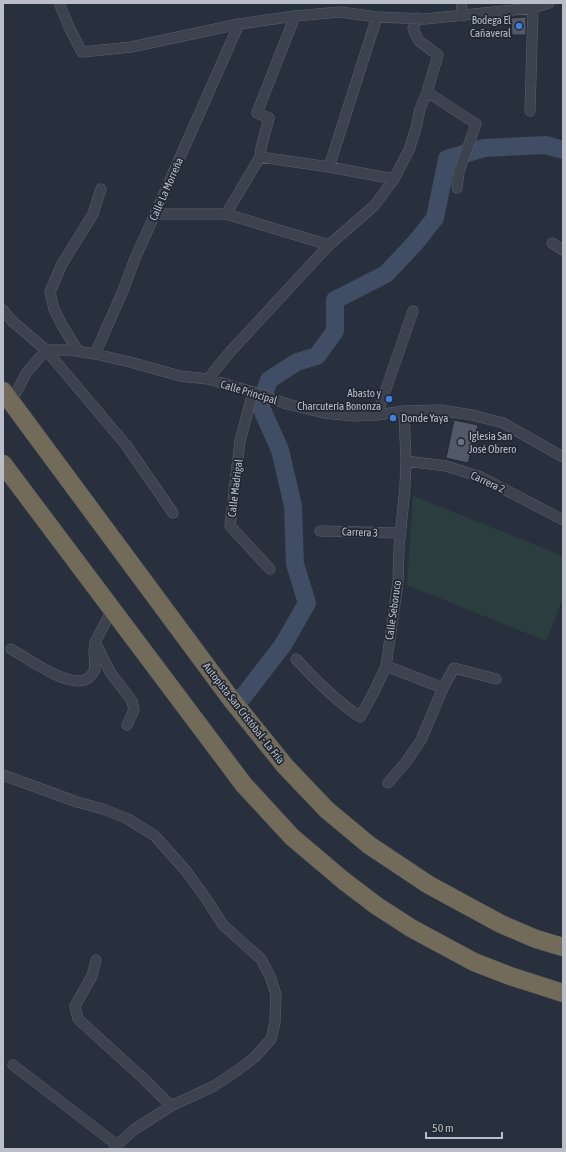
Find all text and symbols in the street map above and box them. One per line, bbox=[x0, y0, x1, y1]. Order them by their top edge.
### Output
place label: Bodega El Cañaveral bbox=[470, 14, 511, 39]
marker: Bodega El Cañaveral bbox=[514, 21, 524, 31]
street label: Calle La Morreña bbox=[147, 156, 185, 222]
street label: Calle Principal bbox=[219, 378, 279, 406]
place label: Abasto y Charcutería Bononza bbox=[297, 387, 381, 412]
marker: Abasto y Charcutería Bononza bbox=[384, 394, 394, 404]
place label: Donde Yaya bbox=[401, 412, 448, 424]
marker: Donde Yaya bbox=[388, 413, 398, 423]
place label: Iglesia San José Obrero bbox=[469, 430, 516, 455]
marker: Iglesia San José Obrero bbox=[456, 437, 466, 447]
street label: Calle Madrigal bbox=[225, 458, 245, 518]
street label: Carrera 2 bbox=[469, 469, 507, 495]
street label: Carrera 3 bbox=[342, 525, 378, 539]
street label: Calle Seboruco bbox=[383, 579, 403, 641]
street label: Autopista San Cristóbal - La Fría bbox=[201, 660, 287, 766]
scale bar bbox=[426, 1114, 502, 1140]
text: 50 m bbox=[432, 1121, 454, 1135]

